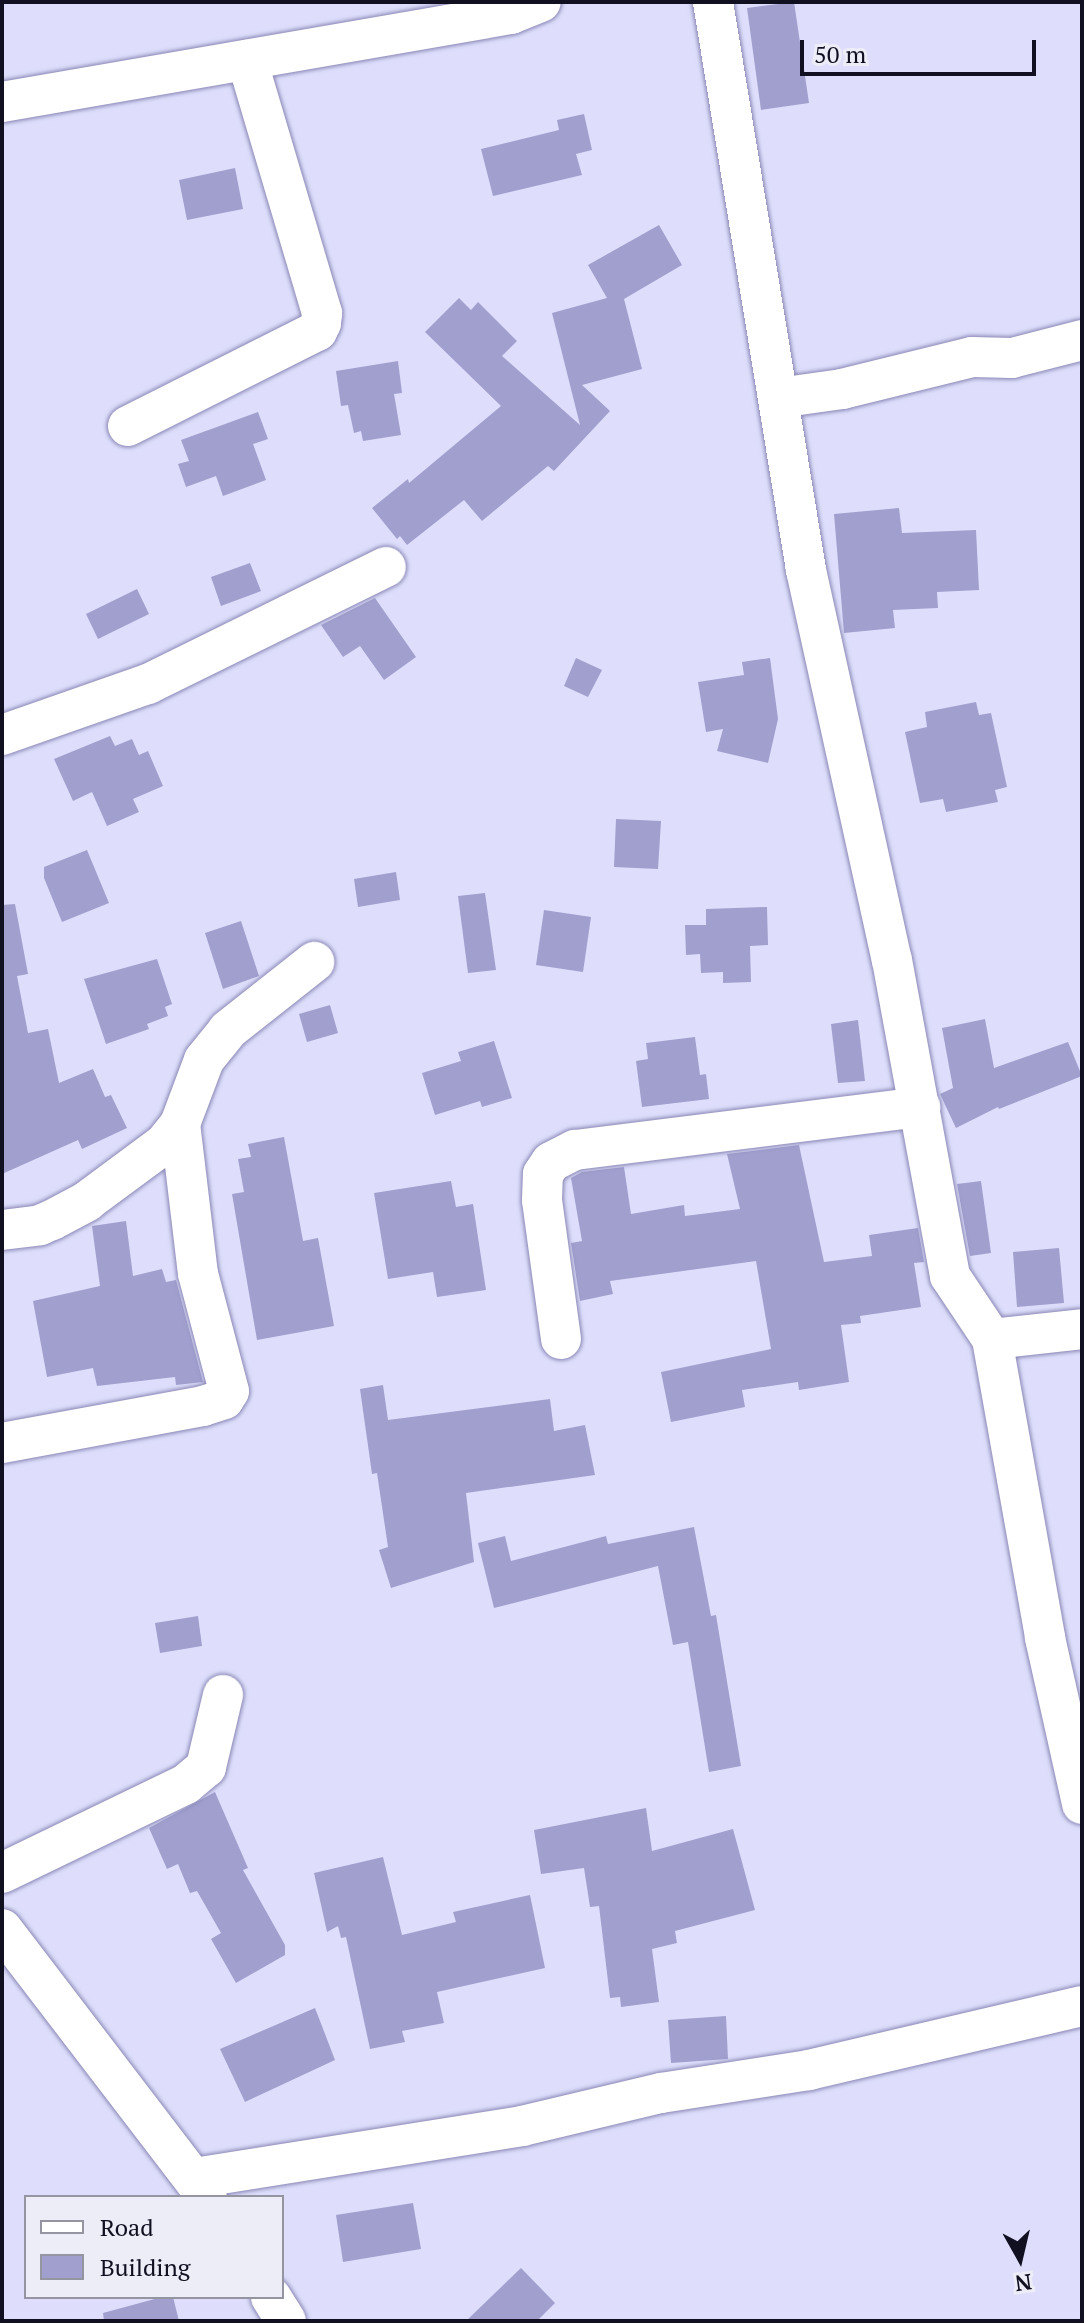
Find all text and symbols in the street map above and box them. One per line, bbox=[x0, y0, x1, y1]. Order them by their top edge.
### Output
scale bar bbox=[804, 24, 1040, 74]
text: 50 m bbox=[814, 38, 866, 70]
legend bbox=[24, 2195, 284, 2299]
text: Road bbox=[100, 2211, 154, 2243]
north arrow bbox=[980, 2219, 1060, 2299]
text: Building bbox=[100, 2251, 190, 2283]
text: N bbox=[1013, 2268, 1034, 2299]

